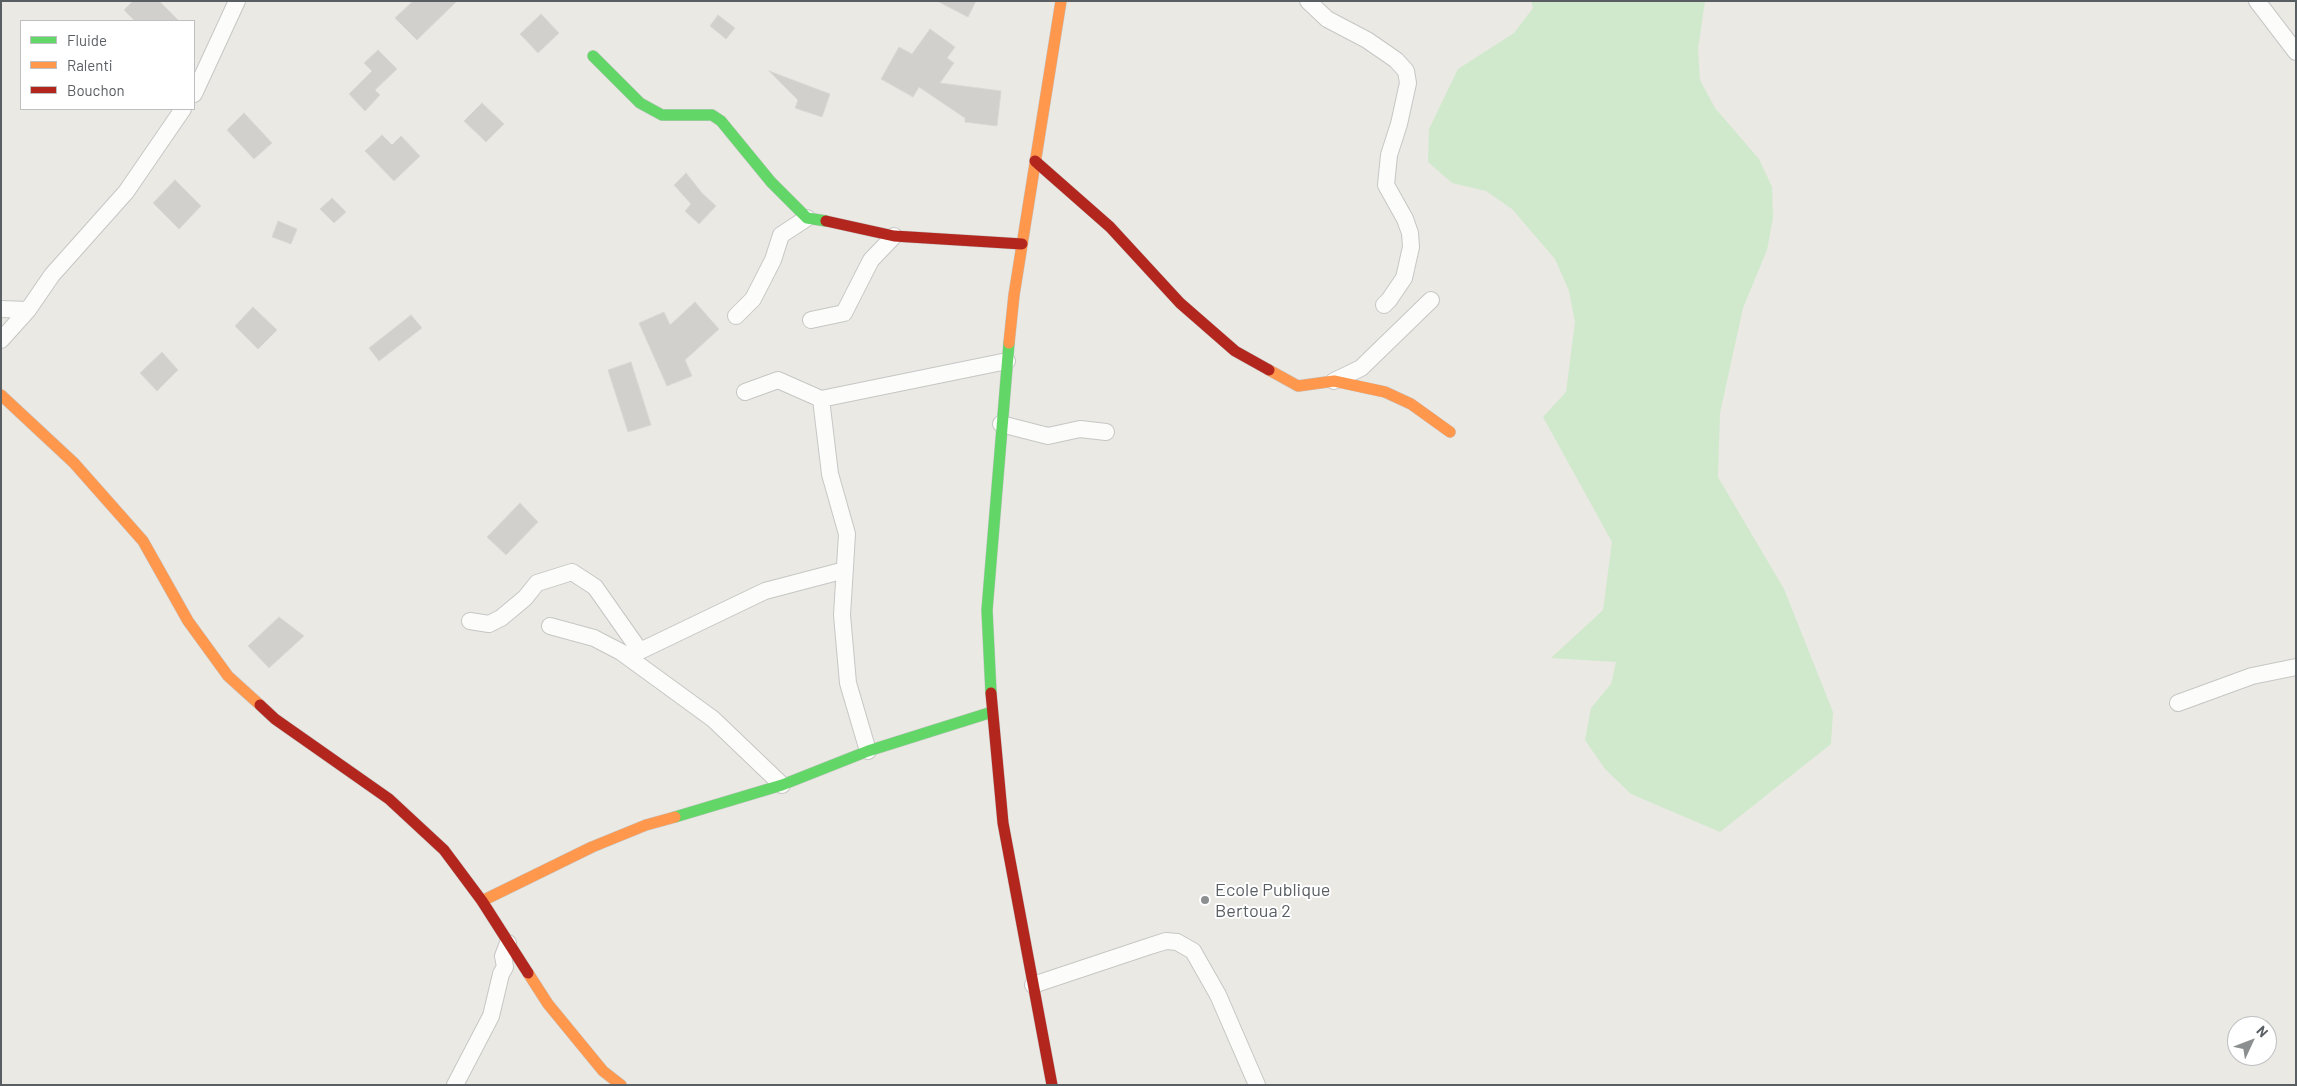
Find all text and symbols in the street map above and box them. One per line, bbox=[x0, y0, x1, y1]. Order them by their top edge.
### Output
legend bbox=[20, 20, 195, 110]
text: Fluide bbox=[67, 31, 107, 49]
text: Ralenti bbox=[67, 56, 113, 74]
text: Bouchon bbox=[67, 81, 125, 99]
place label: Ecole Publique Bertoua 2 bbox=[1215, 879, 1330, 922]
marker: Ecole Publique Bertoua 2 bbox=[1199, 894, 1211, 906]
north arrow bbox=[2227, 1016, 2277, 1066]
text: N bbox=[2253, 1022, 2272, 1040]

